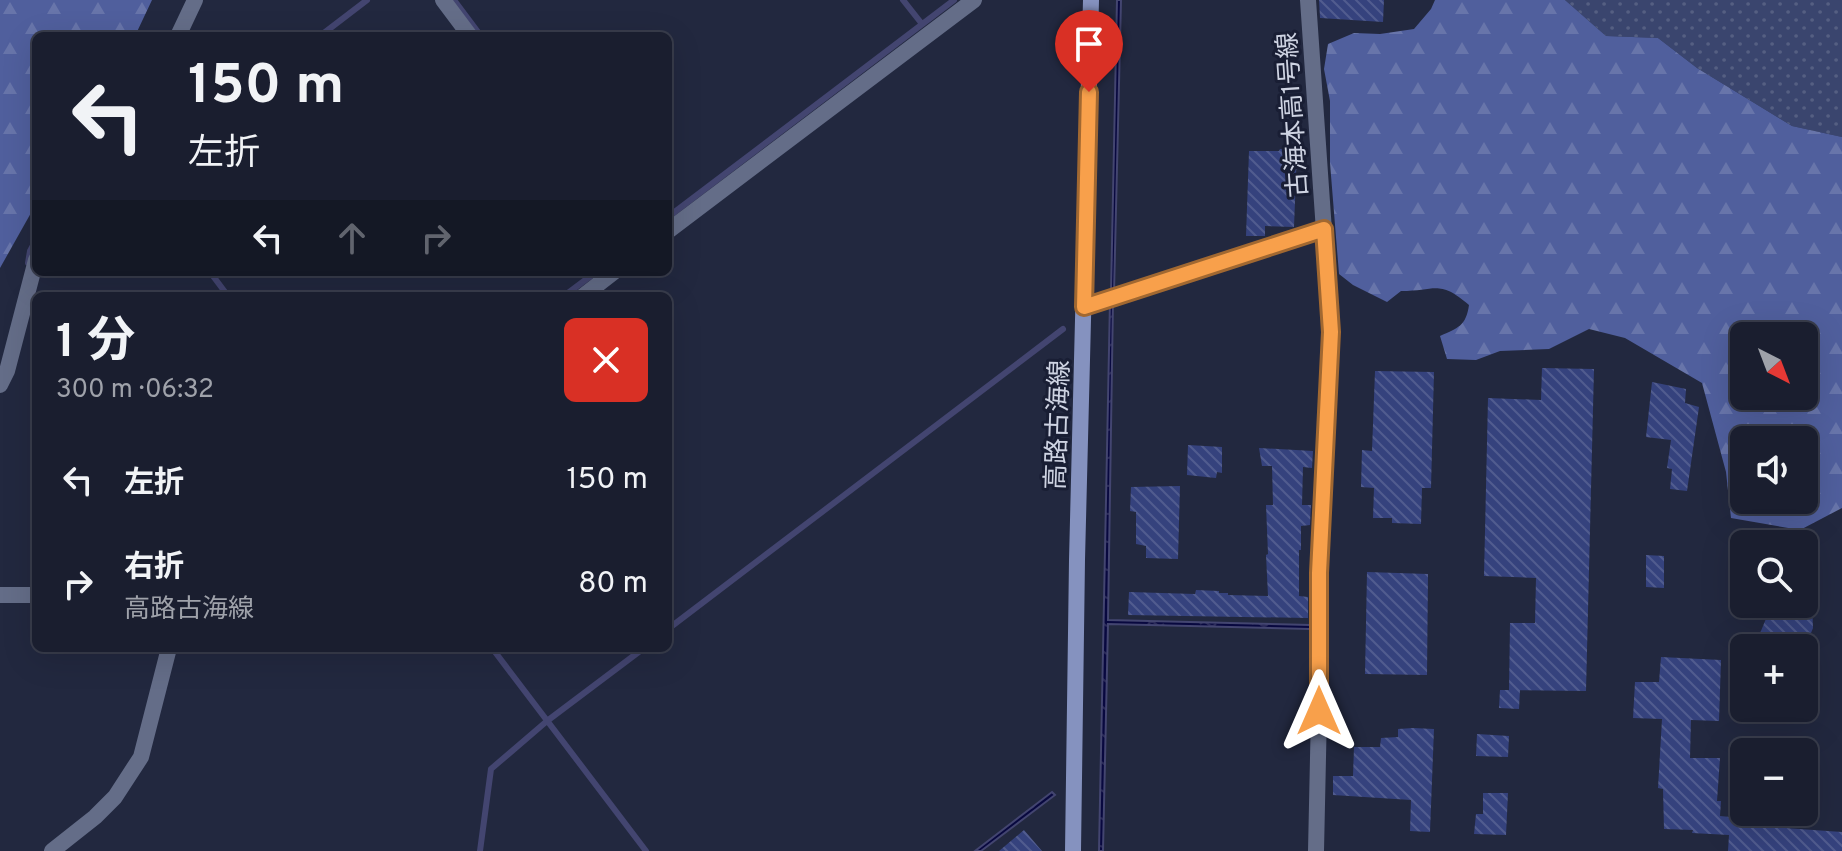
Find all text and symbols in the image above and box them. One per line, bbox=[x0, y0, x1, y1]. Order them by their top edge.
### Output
pin bbox=[1055, 10, 1123, 92]
icon: arrive bbox=[1067, 22, 1111, 66]
street label: 古海本高1号線 bbox=[1272, 31, 1317, 199]
text: 150 m bbox=[188, 53, 344, 123]
icon: left bbox=[56, 64, 160, 168]
text: 左折 bbox=[188, 132, 260, 178]
icon: left bbox=[246, 216, 290, 260]
icon: ahead bbox=[330, 216, 374, 260]
icon: right bbox=[414, 216, 458, 260]
text: 1 分 bbox=[56, 314, 135, 374]
button: close bbox=[564, 318, 648, 402]
north arrow bbox=[1730, 322, 1818, 410]
map controls bbox=[1730, 322, 1818, 826]
street label: 高路古海線 bbox=[1041, 360, 1078, 491]
text: 300 m · 06:32 bbox=[56, 374, 214, 407]
button: sound bbox=[1730, 426, 1818, 514]
icon: left bbox=[56, 458, 100, 502]
text: 150 m bbox=[567, 462, 648, 499]
text: 左折 bbox=[124, 466, 184, 503]
button: search bbox=[1730, 530, 1818, 618]
text: 右折 bbox=[124, 550, 184, 587]
icon: right bbox=[56, 562, 100, 606]
text: 80 m bbox=[578, 566, 648, 603]
text: 高路古海線 bbox=[124, 594, 254, 627]
button: + bbox=[1730, 634, 1818, 722]
position arrow bbox=[1277, 669, 1361, 753]
button: − bbox=[1730, 738, 1818, 826]

